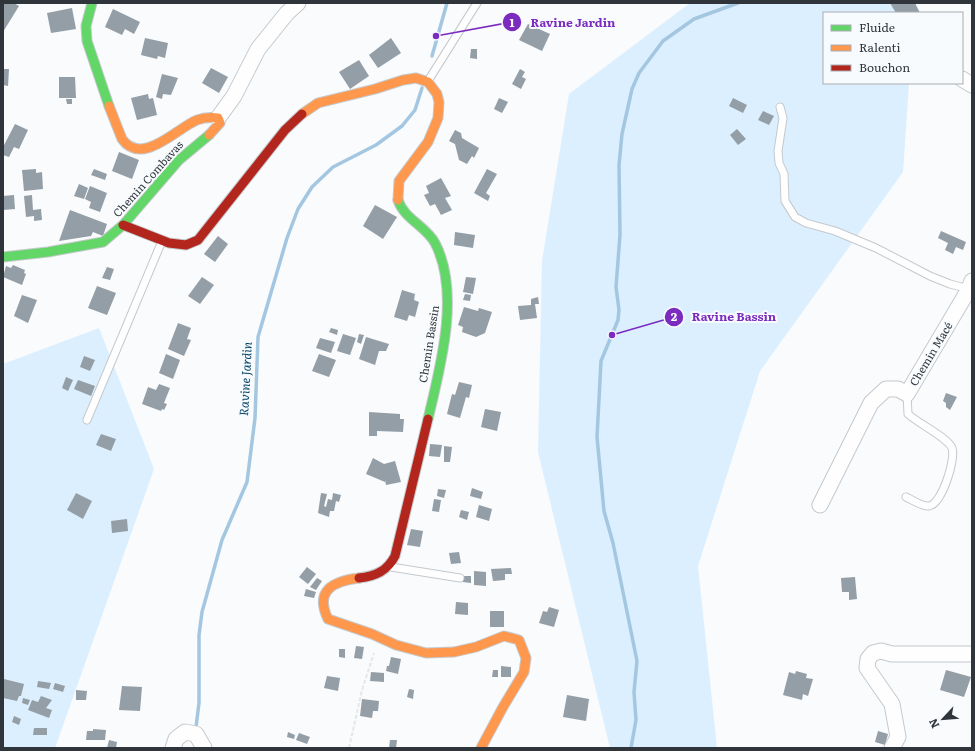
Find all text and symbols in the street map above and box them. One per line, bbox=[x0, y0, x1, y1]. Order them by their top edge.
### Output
callout: Ravine Jardin bbox=[502, 10, 623, 34]
legend bbox=[823, 12, 963, 84]
text: 1 bbox=[510, 13, 515, 31]
text: Ravine Jardin bbox=[531, 13, 616, 31]
text: Fluide bbox=[859, 18, 895, 36]
text: Ralenti bbox=[859, 38, 900, 56]
text: Bouchon bbox=[859, 58, 910, 76]
street label: Chemin Combavas bbox=[109, 137, 186, 220]
street label: Chemin Bassin bbox=[414, 304, 442, 384]
callout: Ravine Bassin bbox=[664, 305, 784, 329]
text: 2 bbox=[671, 307, 678, 325]
text: Ravine Bassin bbox=[692, 307, 777, 325]
street label: Chemin Macé bbox=[905, 318, 956, 388]
water label: Ravine Jardin bbox=[234, 341, 256, 416]
north arrow bbox=[923, 699, 963, 739]
text: N bbox=[924, 716, 942, 731]

